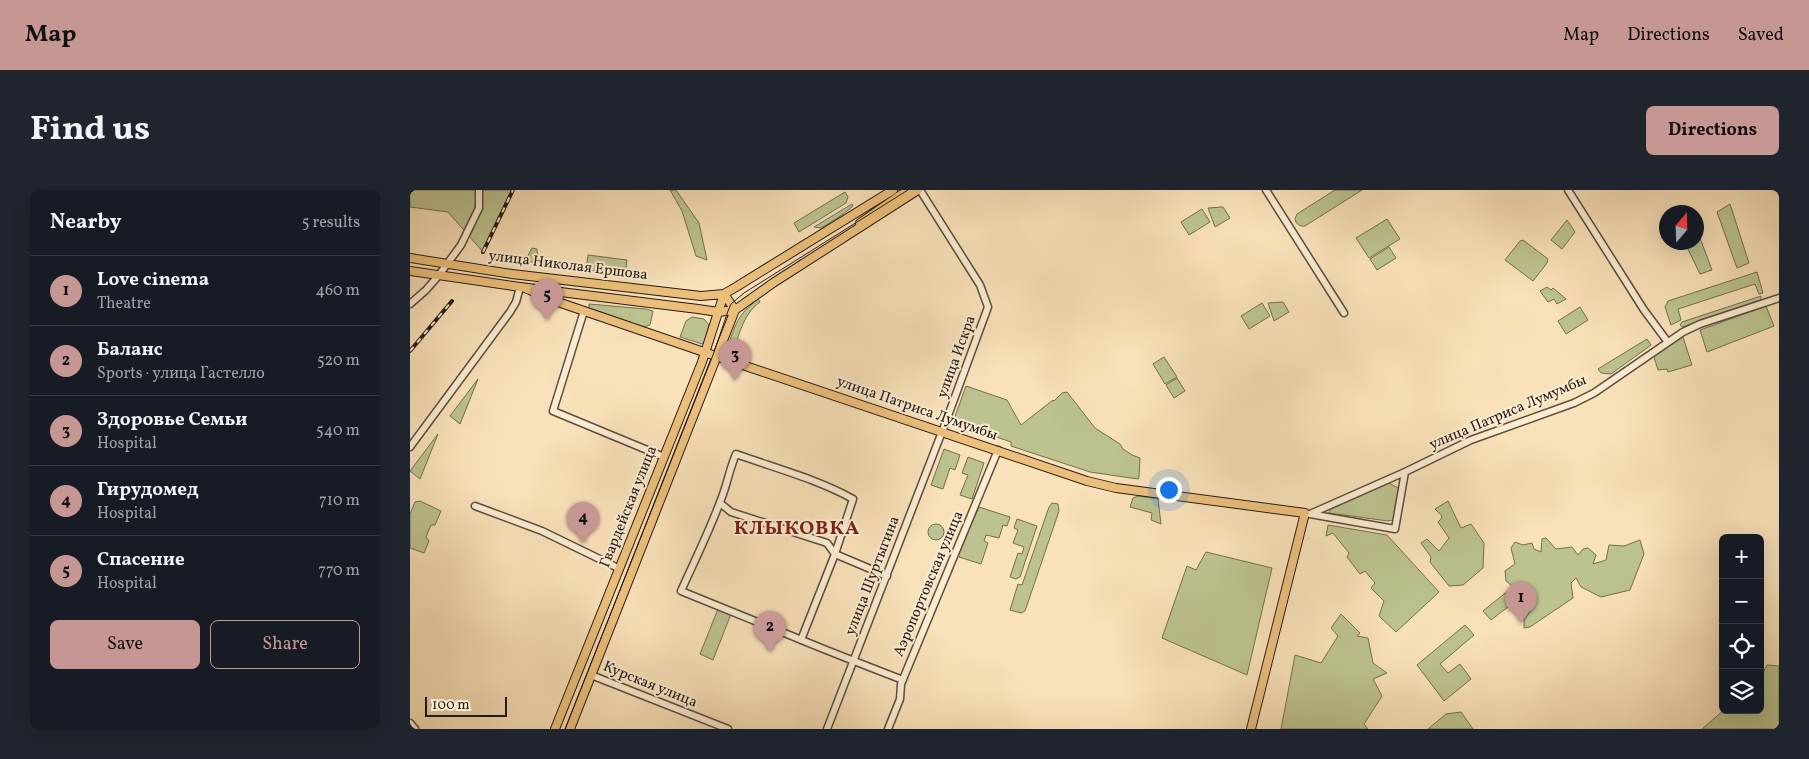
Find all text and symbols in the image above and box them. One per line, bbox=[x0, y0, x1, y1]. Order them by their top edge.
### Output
text: Map bbox=[25, 18, 76, 52]
text: Map bbox=[1563, 23, 1599, 48]
text: Directions bbox=[1627, 23, 1710, 48]
text: Saved bbox=[1738, 23, 1784, 48]
text: Find us bbox=[30, 106, 150, 154]
button: Directions bbox=[1646, 106, 1779, 155]
north arrow bbox=[1659, 205, 1704, 250]
text: Nearby bbox=[50, 208, 121, 237]
text: 5 results bbox=[302, 212, 360, 234]
street label: улица Николая Ершова bbox=[487, 246, 649, 286]
text: Love cinema bbox=[97, 267, 209, 293]
pin: 5 bbox=[531, 279, 563, 320]
text: 1 bbox=[63, 280, 69, 302]
text: 460 m bbox=[316, 280, 360, 302]
text: Theatre bbox=[97, 293, 151, 315]
street label: улица Искра bbox=[932, 313, 982, 401]
text: Баланс bbox=[97, 337, 163, 363]
pin: 3 bbox=[719, 339, 751, 380]
text: 2 bbox=[62, 350, 70, 372]
text: 520 m bbox=[317, 350, 360, 372]
text: Sports · улица Гастелло bbox=[97, 363, 265, 385]
street label: улица Патриса Лумумбы bbox=[1426, 370, 1590, 456]
street label: улица Патриса Лумумбы bbox=[834, 372, 1001, 447]
text: Здоровье Семьи bbox=[97, 407, 247, 433]
text: 3 bbox=[62, 420, 70, 442]
text: 540 m bbox=[316, 420, 360, 442]
text: Hospital bbox=[97, 433, 157, 455]
street label: Гвардейская улица bbox=[595, 443, 663, 571]
text: Гирудомед bbox=[97, 477, 199, 503]
your location bbox=[1156, 477, 1182, 503]
text: 4 bbox=[61, 490, 71, 512]
text: 710 m bbox=[319, 490, 360, 512]
pin: 4 bbox=[567, 502, 599, 543]
text: Hospital bbox=[97, 503, 157, 525]
street label: Аэропортовская улица bbox=[889, 508, 969, 660]
street label: улица Шуртыгина bbox=[841, 513, 905, 639]
district label: КЛЫКОВКА bbox=[734, 515, 860, 543]
map controls bbox=[1719, 534, 1764, 714]
button: + bbox=[1719, 534, 1764, 579]
text: Спасение bbox=[97, 547, 185, 573]
text: 5 bbox=[62, 560, 70, 582]
text: 770 m bbox=[318, 560, 360, 582]
text: Hospital bbox=[97, 573, 157, 595]
button: − bbox=[1719, 579, 1764, 624]
pin: 1 bbox=[1505, 582, 1537, 623]
pin: 2 bbox=[754, 611, 786, 652]
button: Save bbox=[50, 620, 200, 669]
button: Share bbox=[210, 620, 360, 669]
button: locate bbox=[1719, 624, 1764, 669]
street label: Курская улица bbox=[600, 657, 700, 713]
button: layers bbox=[1719, 669, 1764, 714]
scale bar bbox=[425, 694, 508, 717]
text: 100 m bbox=[432, 696, 470, 715]

